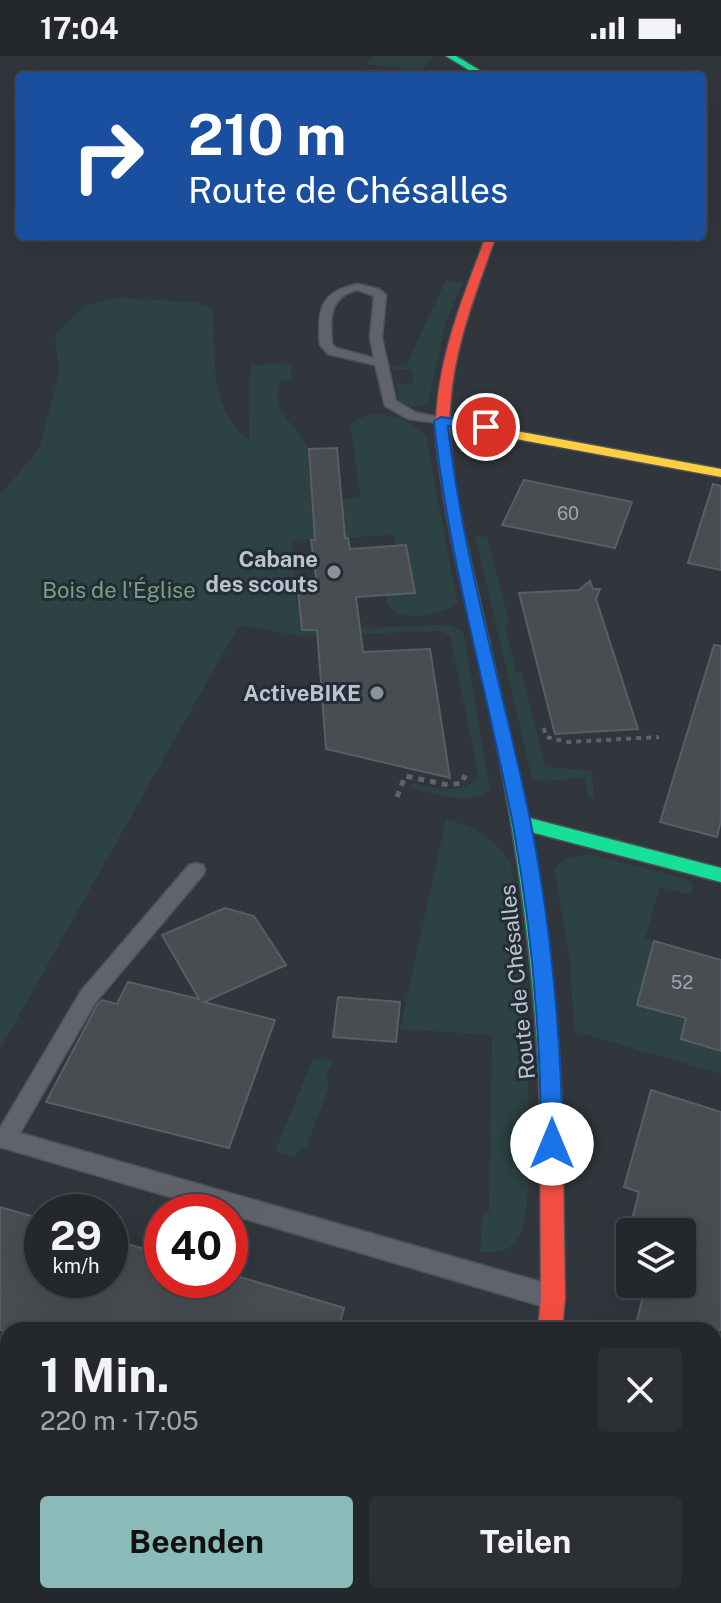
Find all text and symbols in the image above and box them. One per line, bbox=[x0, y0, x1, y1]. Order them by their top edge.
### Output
text: 17:04 bbox=[40, 10, 119, 46]
text: 210 m bbox=[188, 102, 346, 168]
icon: right bbox=[56, 104, 160, 208]
text: Route de Chésalles bbox=[188, 169, 508, 211]
pin bbox=[452, 393, 520, 461]
icon: arrive bbox=[464, 405, 508, 449]
house number: 60 bbox=[557, 503, 579, 524]
place label: Cabane des scouts bbox=[206, 546, 318, 597]
marker: Cabane des scouts bbox=[325, 563, 343, 581]
park label: Bois de l'Église bbox=[42, 577, 196, 603]
place label: ActiveBIKE bbox=[243, 680, 361, 706]
marker: ActiveBIKE bbox=[368, 684, 386, 702]
street label: Route de Chésalles bbox=[494, 883, 540, 1081]
house number: 52 bbox=[671, 972, 693, 993]
position arrow bbox=[510, 1102, 594, 1186]
speed limit sign: 40 bbox=[144, 1194, 248, 1298]
text: 29 bbox=[50, 1212, 102, 1259]
map controls bbox=[616, 1218, 696, 1298]
button: layers bbox=[616, 1218, 696, 1298]
text: km/h bbox=[52, 1254, 100, 1278]
text: 1 Min. bbox=[40, 1346, 170, 1403]
button: close bbox=[598, 1348, 682, 1432]
text: 220 m · 17:05 bbox=[40, 1405, 199, 1436]
button: Beenden bbox=[40, 1496, 353, 1588]
button: Teilen bbox=[369, 1496, 682, 1588]

